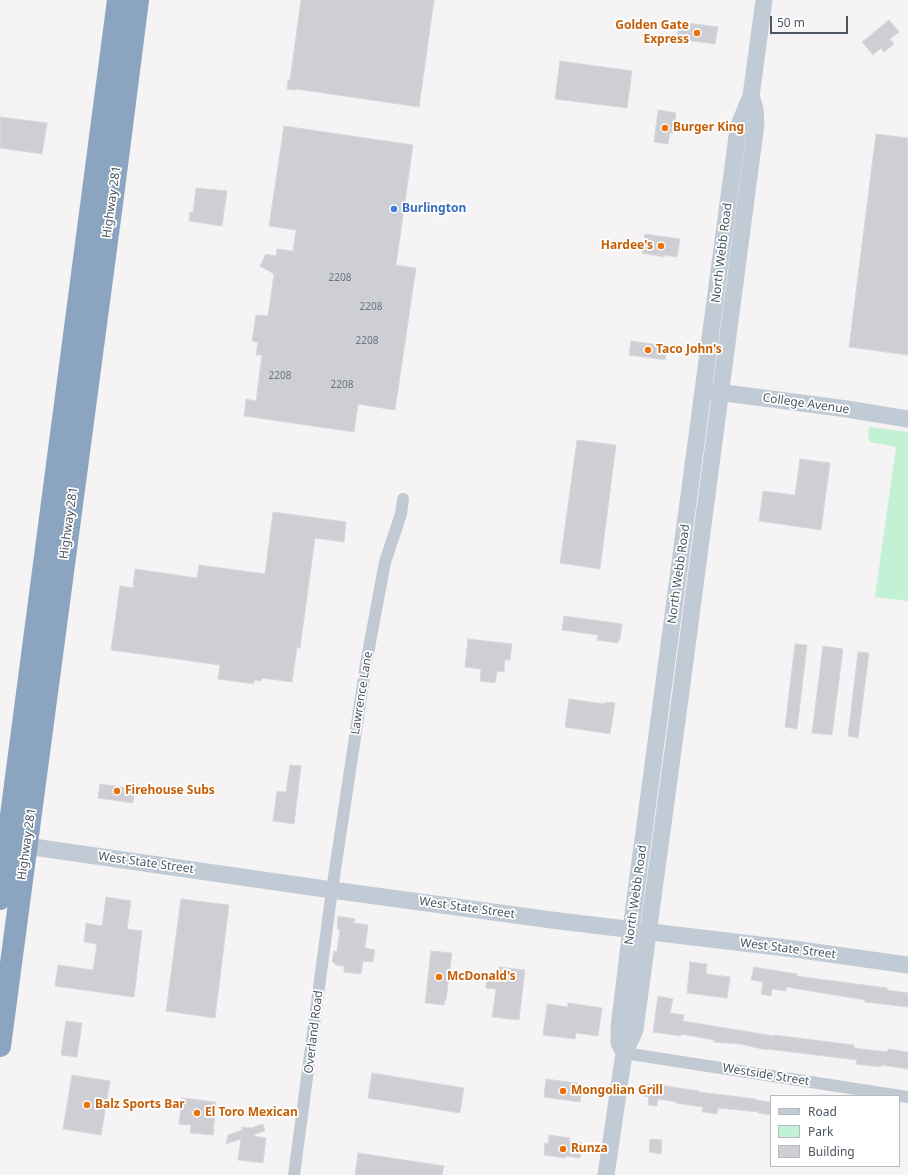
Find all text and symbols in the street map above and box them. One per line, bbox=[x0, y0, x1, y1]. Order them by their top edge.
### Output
scale bar bbox=[772, 8, 850, 34]
text: 50 m bbox=[777, 14, 805, 31]
place label: Golden Gate Express bbox=[615, 19, 689, 47]
marker: Golden Gate Express bbox=[692, 28, 702, 38]
place label: Burger King bbox=[673, 121, 744, 135]
marker: Burger King bbox=[660, 123, 670, 133]
street label: Highway 281 bbox=[100, 165, 124, 239]
place label: Burlington bbox=[402, 202, 466, 216]
street label: North Webb Road bbox=[709, 202, 735, 304]
marker: Burlington bbox=[389, 204, 399, 214]
place label: Hardee's bbox=[601, 239, 653, 253]
marker: Hardee's bbox=[656, 241, 666, 251]
house number: 2208 bbox=[329, 272, 351, 284]
house number: 2208 bbox=[360, 301, 382, 313]
house number: 2208 bbox=[356, 335, 378, 347]
place label: Taco John's bbox=[656, 343, 722, 357]
marker: Taco John's bbox=[643, 345, 653, 355]
house number: 2208 bbox=[269, 370, 291, 382]
house number: 2208 bbox=[331, 379, 353, 391]
street label: College Avenue bbox=[762, 391, 850, 417]
street label: Highway 281 bbox=[57, 486, 81, 560]
street label: North Webb Road bbox=[665, 523, 693, 625]
street label: Lawrence Lane bbox=[348, 650, 376, 736]
place label: Firehouse Subs bbox=[125, 784, 215, 798]
marker: Firehouse Subs bbox=[112, 786, 122, 796]
street label: Highway 281 bbox=[15, 807, 39, 881]
street label: North Webb Road bbox=[622, 844, 650, 946]
street label: West State Street bbox=[97, 849, 195, 877]
street label: West State Street bbox=[418, 894, 516, 922]
street label: West State Street bbox=[739, 936, 837, 962]
place label: McDonald's bbox=[447, 970, 516, 984]
marker: McDonald's bbox=[434, 972, 444, 982]
street label: Overland Road bbox=[302, 990, 326, 1074]
street label: Westside Street bbox=[722, 1061, 810, 1089]
place label: Mongolian Grill bbox=[571, 1084, 663, 1098]
marker: Mongolian Grill bbox=[558, 1086, 568, 1096]
legend bbox=[770, 1095, 900, 1167]
place label: Balz Sports Bar bbox=[95, 1098, 185, 1112]
marker: Balz Sports Bar bbox=[82, 1100, 92, 1110]
text: Road bbox=[808, 1103, 837, 1120]
place label: El Toro Mexican bbox=[205, 1106, 298, 1120]
marker: El Toro Mexican bbox=[192, 1108, 202, 1118]
text: Park bbox=[808, 1123, 833, 1140]
place label: Runza bbox=[571, 1142, 608, 1156]
text: Building bbox=[808, 1143, 855, 1160]
marker: Runza bbox=[558, 1144, 568, 1154]

